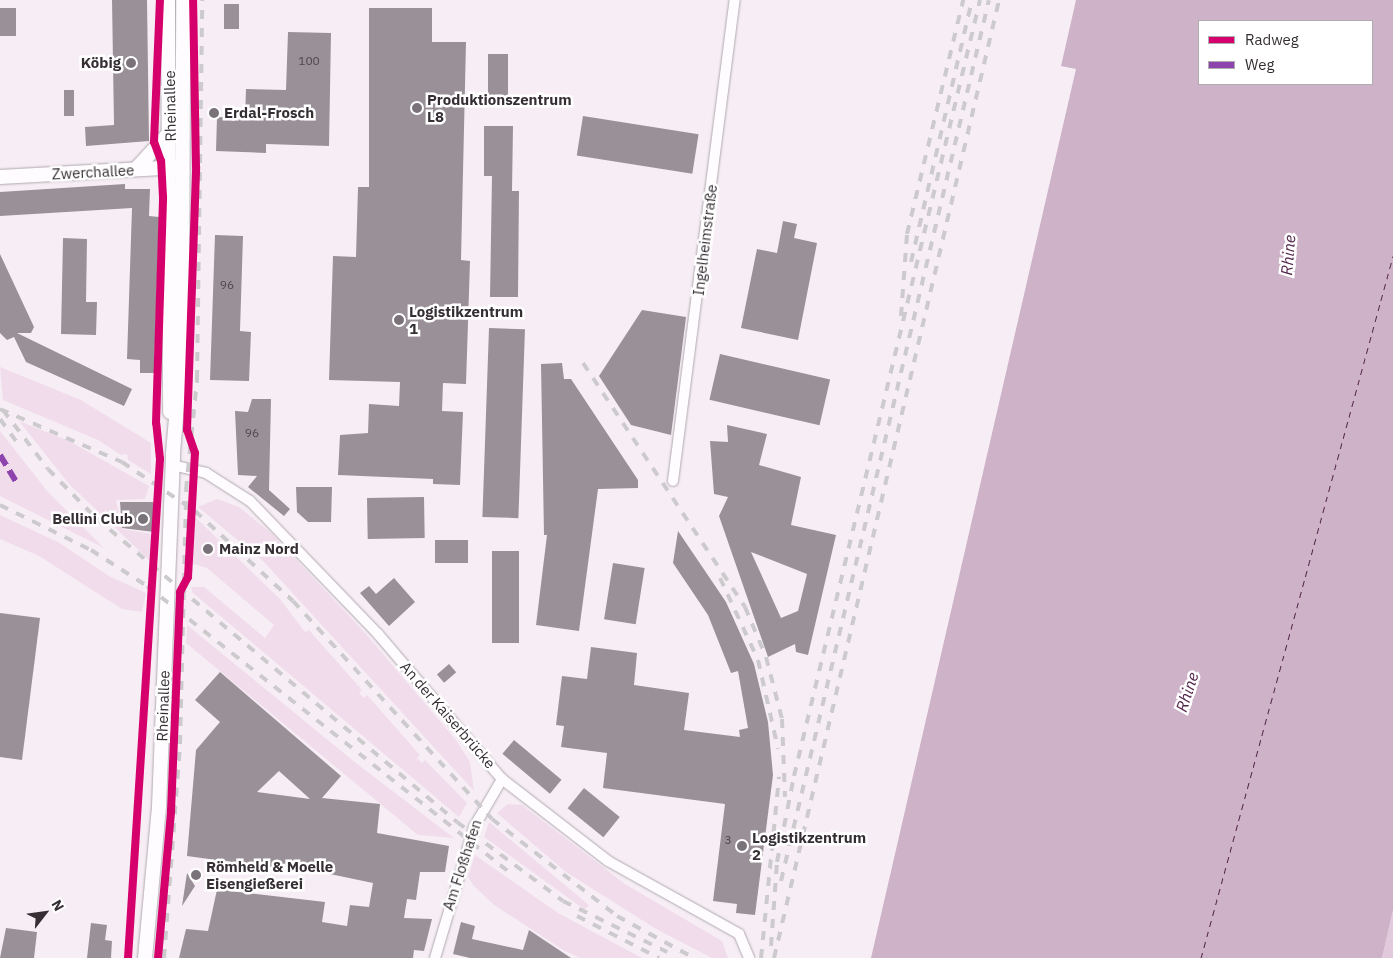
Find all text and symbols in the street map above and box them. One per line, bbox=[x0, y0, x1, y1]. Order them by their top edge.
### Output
legend bbox=[1198, 20, 1373, 85]
text: Radweg bbox=[1245, 30, 1299, 49]
place label: Köbig bbox=[81, 54, 121, 72]
house number: 100 bbox=[298, 54, 320, 68]
text: Weg bbox=[1245, 55, 1274, 74]
marker: Köbig bbox=[125, 57, 137, 69]
street label: Rheinallee bbox=[160, 70, 180, 142]
place label: Produktionszentrum L8 bbox=[427, 90, 572, 125]
marker: Produktionszentrum L8 bbox=[411, 102, 423, 114]
place label: Erdal-Frosch bbox=[224, 104, 314, 122]
marker: Erdal-Frosch bbox=[208, 107, 220, 119]
street label: Zwerchallee bbox=[51, 161, 135, 183]
street label: Ingelheimstraße bbox=[689, 183, 721, 297]
water label: Rhine bbox=[1277, 234, 1299, 276]
house number: 96 bbox=[220, 278, 234, 292]
place label: Logistikzentrum 1 bbox=[409, 302, 523, 337]
marker: Logistikzentrum 1 bbox=[393, 314, 405, 326]
house number: 96 bbox=[245, 426, 259, 440]
place label: Bellini Club bbox=[52, 510, 133, 528]
marker: Bellini Club bbox=[137, 513, 149, 525]
place label: Mainz Nord bbox=[219, 540, 299, 558]
marker: Mainz Nord bbox=[201, 542, 215, 556]
street label: An der Kaiserbrücke bbox=[397, 658, 499, 772]
street label: Rheinallee bbox=[153, 670, 173, 742]
water label: Rhine bbox=[1172, 670, 1202, 714]
street label: Am Floßhafen bbox=[439, 817, 485, 913]
place label: Logistikzentrum 2 bbox=[752, 828, 866, 863]
house number: 3 bbox=[724, 833, 732, 847]
marker: Logistikzentrum 2 bbox=[736, 840, 748, 852]
place label: Römheld & Moelle Eisengießerei bbox=[206, 857, 333, 892]
marker: Römheld & Moelle Eisengießerei bbox=[190, 869, 202, 881]
north arrow bbox=[20, 888, 70, 938]
text: N bbox=[48, 897, 68, 914]

